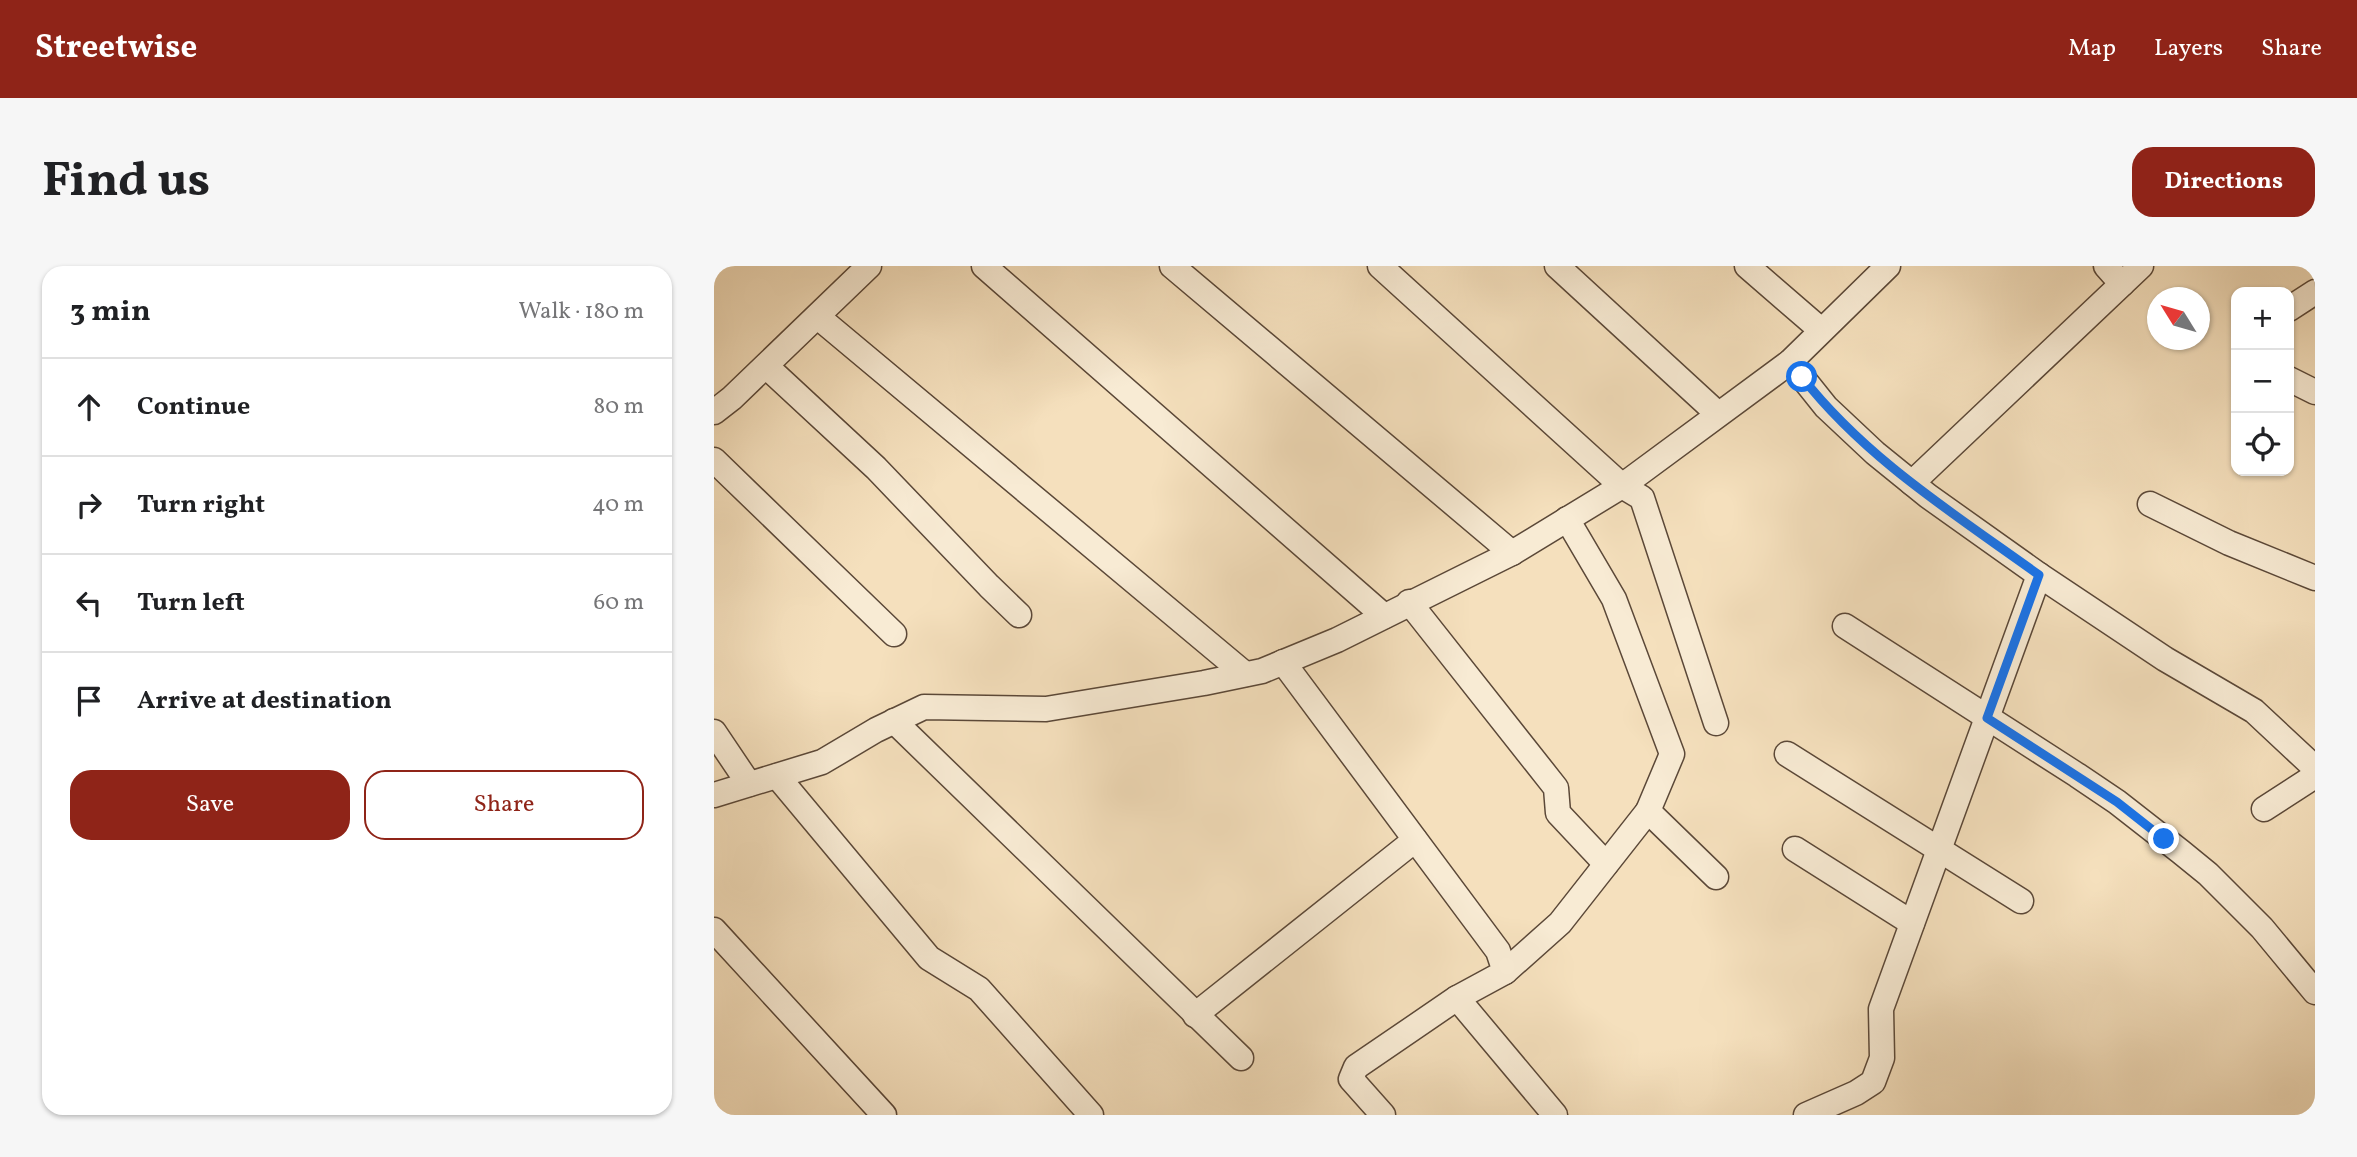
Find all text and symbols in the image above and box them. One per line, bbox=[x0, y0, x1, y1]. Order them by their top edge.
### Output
text: Streetwise bbox=[35, 26, 197, 72]
text: Map bbox=[2068, 32, 2116, 66]
text: Layers bbox=[2154, 32, 2223, 66]
text: Share bbox=[2261, 32, 2322, 66]
button: Directions bbox=[2132, 147, 2315, 217]
text: Find us bbox=[42, 148, 210, 217]
north arrow bbox=[2147, 287, 2210, 350]
map controls bbox=[2231, 287, 2294, 476]
button: + bbox=[2231, 287, 2294, 350]
text: 3 min bbox=[70, 291, 151, 333]
text: Walk · 180 m bbox=[519, 296, 644, 328]
button: − bbox=[2231, 350, 2294, 413]
route start bbox=[1786, 361, 1817, 392]
icon: ahead bbox=[70, 388, 108, 426]
text: Continue bbox=[137, 389, 250, 425]
text: 80 m bbox=[594, 391, 644, 423]
button: locate bbox=[2231, 413, 2294, 476]
icon: right bbox=[70, 486, 108, 524]
text: Turn right bbox=[137, 487, 265, 523]
text: 40 m bbox=[592, 489, 644, 521]
icon: left bbox=[70, 584, 108, 622]
text: Turn left bbox=[137, 585, 245, 621]
text: 60 m bbox=[594, 587, 644, 619]
icon: arrive bbox=[70, 682, 108, 720]
text: Arrive at destination bbox=[137, 683, 392, 719]
button: Save bbox=[70, 770, 350, 840]
button: Share bbox=[364, 770, 644, 840]
route end bbox=[2148, 823, 2179, 854]

